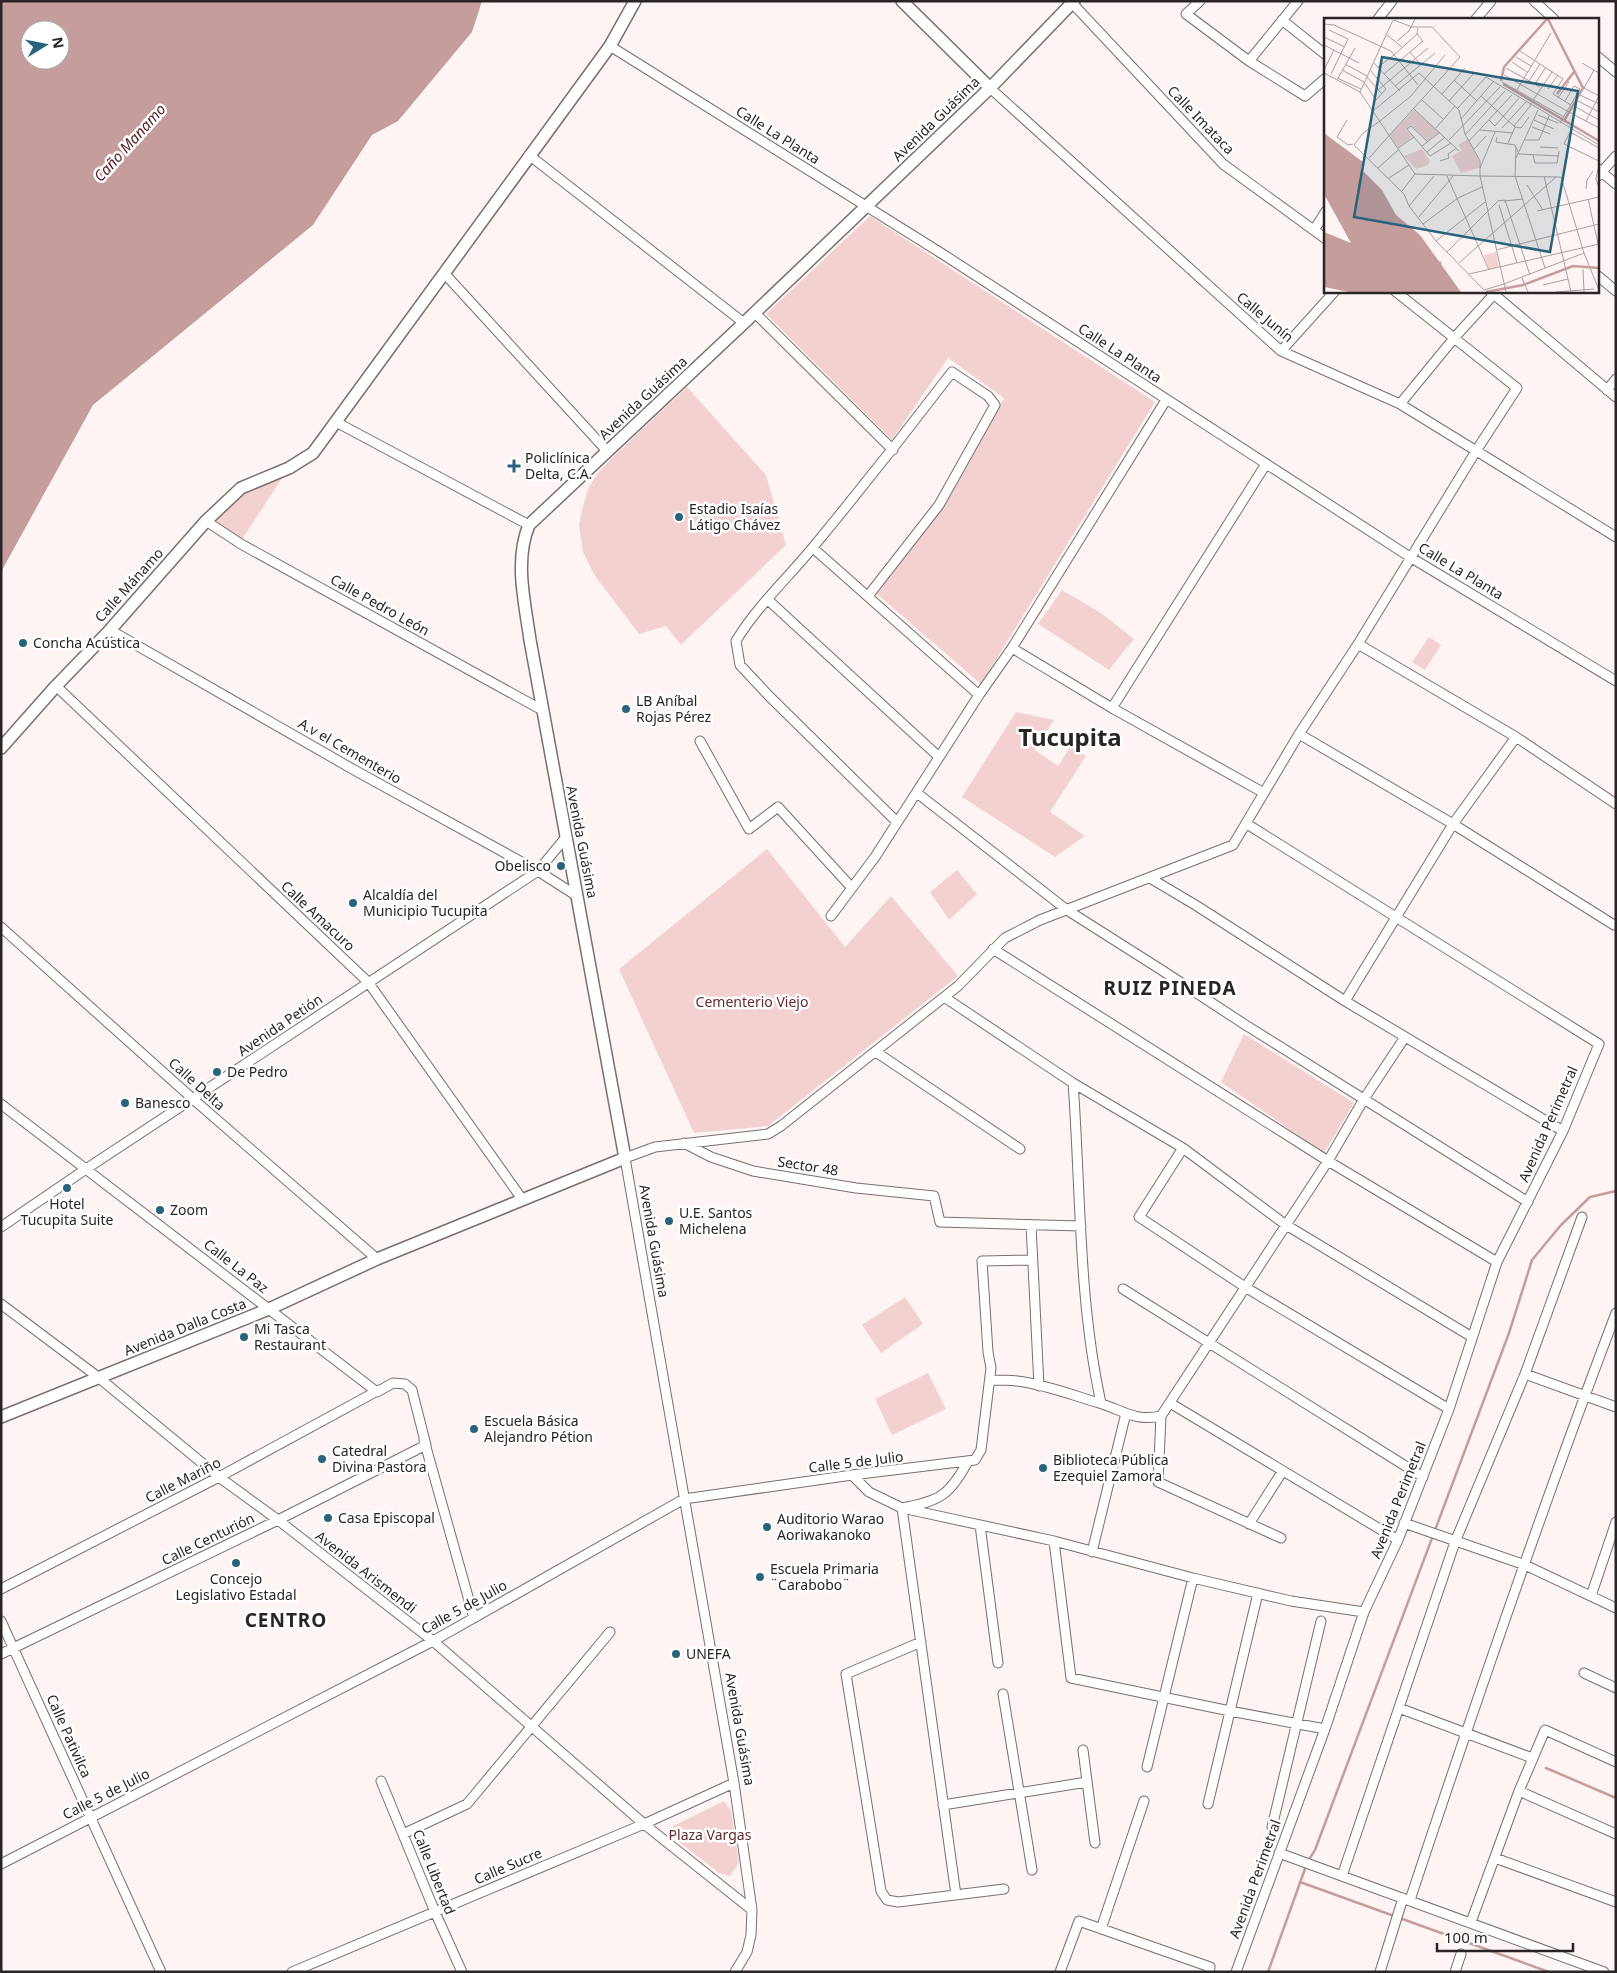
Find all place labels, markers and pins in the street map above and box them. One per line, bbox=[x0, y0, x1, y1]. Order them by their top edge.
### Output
place label: Policlínica Delta, C.A. bbox=[525, 448, 592, 483]
marker: Policlínica Delta, C.A. bbox=[507, 459, 521, 473]
place label: Estadio Isaías Látigo Chávez bbox=[689, 499, 781, 534]
marker: Estadio Isaías Látigo Chávez bbox=[673, 511, 685, 523]
place label: Concha Acústica bbox=[33, 633, 140, 652]
marker: Concha Acústica bbox=[17, 637, 29, 649]
place label: LB Aníbal Rojas Pérez bbox=[636, 691, 712, 726]
marker: LB Aníbal Rojas Pérez bbox=[620, 703, 632, 715]
place label: Obelisco bbox=[494, 856, 551, 875]
marker: Obelisco bbox=[555, 860, 567, 872]
place label: Alcaldía del Municipio Tucupita bbox=[363, 885, 488, 920]
marker: Alcaldía del Municipio Tucupita bbox=[347, 897, 359, 909]
place label: De Pedro bbox=[227, 1062, 288, 1081]
marker: De Pedro bbox=[211, 1066, 223, 1078]
place label: Banesco bbox=[135, 1093, 190, 1112]
marker: Banesco bbox=[119, 1097, 131, 1109]
marker: Hotel Tucupita Suite bbox=[61, 1182, 73, 1194]
place label: Hotel Tucupita Suite bbox=[21, 1194, 113, 1229]
place label: Zoom bbox=[170, 1200, 208, 1219]
place label: U.E. Santos Michelena bbox=[679, 1203, 753, 1238]
marker: Zoom bbox=[154, 1204, 166, 1216]
marker: U.E. Santos Michelena bbox=[663, 1215, 675, 1227]
place label: Mi Tasca Restaurant bbox=[254, 1319, 326, 1354]
marker: Mi Tasca Restaurant bbox=[238, 1331, 250, 1343]
place label: Escuela Básica Alejandro Pétion bbox=[484, 1411, 593, 1446]
marker: Escuela Básica Alejandro Pétion bbox=[468, 1423, 480, 1435]
place label: Catedral Divina Pastora bbox=[332, 1441, 427, 1476]
place label: Biblioteca Pública Ezequiel Zamora bbox=[1053, 1450, 1169, 1485]
marker: Catedral Divina Pastora bbox=[316, 1453, 328, 1465]
marker: Biblioteca Pública Ezequiel Zamora bbox=[1037, 1462, 1049, 1474]
place label: Casa Episcopal bbox=[338, 1508, 435, 1527]
place label: Auditorio Warao Aoriwakanoko bbox=[777, 1509, 884, 1544]
marker: Casa Episcopal bbox=[322, 1512, 334, 1524]
marker: Auditorio Warao Aoriwakanoko bbox=[761, 1521, 773, 1533]
marker: Concejo Legislativo Estadal bbox=[230, 1557, 242, 1569]
place label: Escuela Primaria ¨Carabobo¨ bbox=[770, 1559, 879, 1594]
place label: Concejo Legislativo Estadal bbox=[176, 1569, 297, 1604]
marker: Escuela Primaria ¨Carabobo¨ bbox=[754, 1571, 766, 1583]
place label: UNEFA bbox=[686, 1644, 731, 1663]
marker: UNEFA bbox=[670, 1648, 682, 1660]

